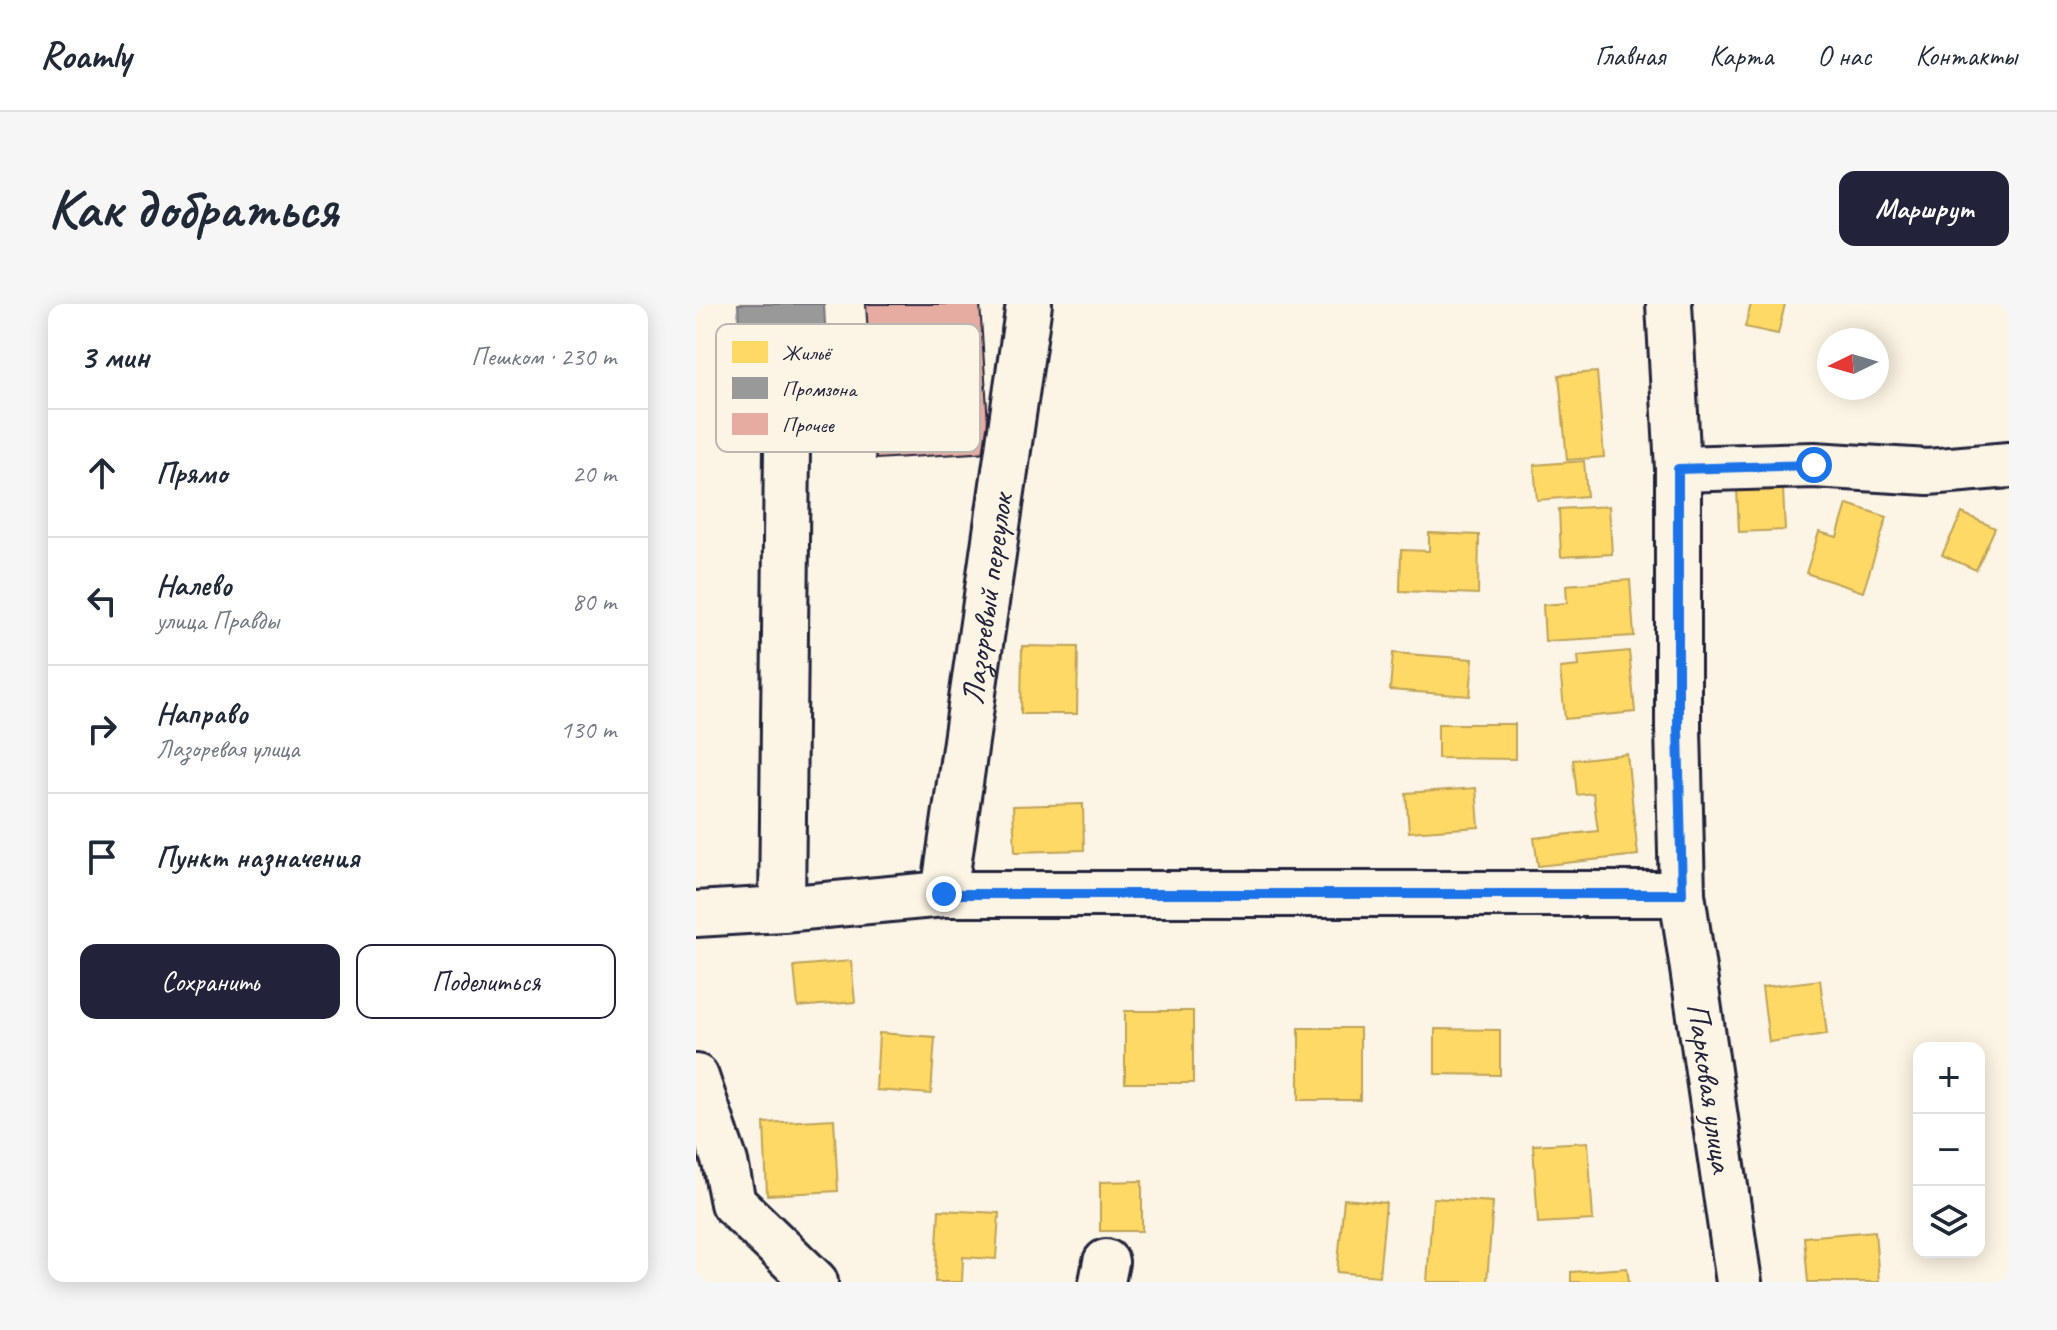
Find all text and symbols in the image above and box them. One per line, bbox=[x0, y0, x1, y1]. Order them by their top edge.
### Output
text: Roamly bbox=[40, 32, 131, 79]
text: Главная bbox=[1595, 38, 1665, 73]
text: Карта bbox=[1709, 38, 1773, 73]
text: О нас bbox=[1817, 38, 1871, 73]
text: Контакты bbox=[1915, 38, 2017, 73]
button: Маршрут bbox=[1839, 171, 2009, 246]
text: Как добраться bbox=[48, 173, 338, 244]
legend bbox=[716, 324, 980, 452]
north arrow bbox=[1817, 328, 1889, 400]
text: 3 мин bbox=[80, 335, 149, 378]
text: Жильё bbox=[782, 339, 834, 367]
text: Пешком · 230 m bbox=[471, 340, 616, 373]
text: Промзона bbox=[782, 375, 858, 403]
text: Прочее bbox=[782, 411, 836, 439]
route start bbox=[1796, 447, 1832, 483]
icon: ahead bbox=[80, 451, 124, 495]
text: Прямо bbox=[156, 454, 227, 492]
text: 20 m bbox=[572, 457, 616, 490]
street label: Лазоревый переулок bbox=[951, 488, 1022, 707]
text: Налево bbox=[156, 566, 232, 604]
icon: left bbox=[80, 579, 124, 623]
text: 80 m bbox=[572, 585, 616, 618]
text: улица Правды bbox=[156, 604, 279, 637]
text: Направо bbox=[156, 694, 248, 732]
icon: right bbox=[80, 707, 124, 751]
text: 130 m bbox=[560, 713, 616, 746]
text: Лазоревая улица bbox=[156, 732, 299, 765]
icon: arrive bbox=[80, 835, 124, 879]
text: Пункт назначения bbox=[156, 838, 359, 876]
route end bbox=[926, 876, 962, 912]
button: Сохранить bbox=[80, 944, 340, 1019]
button: Поделиться bbox=[356, 944, 616, 1019]
street label: Парковая улица bbox=[1678, 1000, 1743, 1177]
map controls bbox=[1913, 1042, 1985, 1258]
button: + bbox=[1913, 1042, 1985, 1114]
button: − bbox=[1913, 1114, 1985, 1186]
button: layers bbox=[1913, 1186, 1985, 1258]

